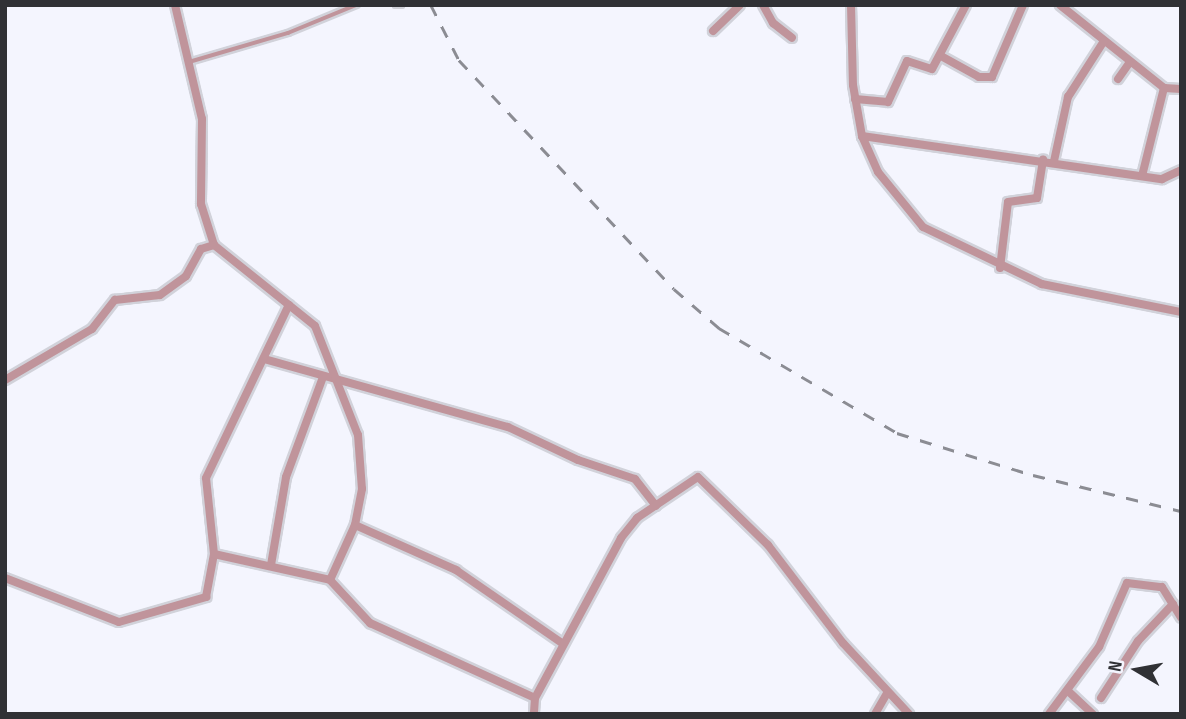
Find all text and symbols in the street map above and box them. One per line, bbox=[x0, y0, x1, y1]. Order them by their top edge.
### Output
north arrow bbox=[1102, 635, 1172, 705]
text: N bbox=[1104, 659, 1128, 673]

